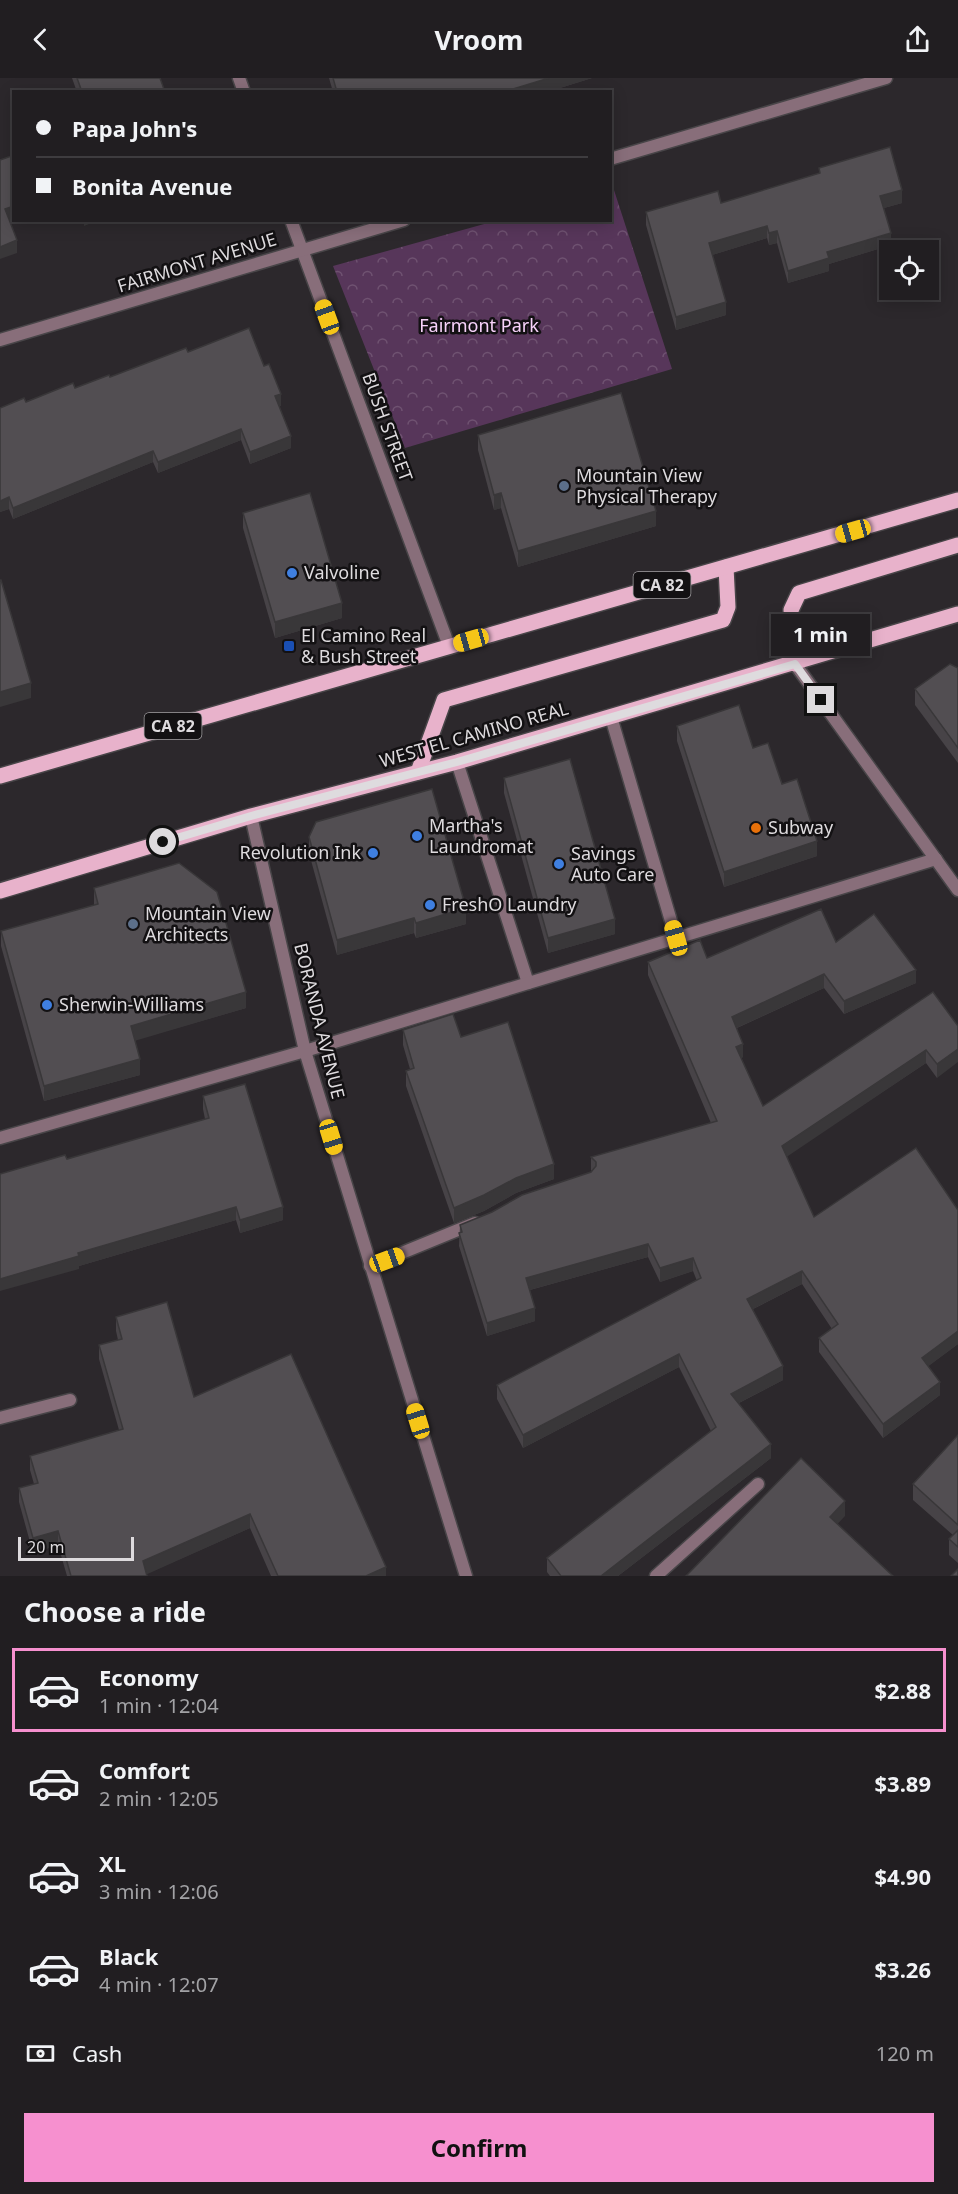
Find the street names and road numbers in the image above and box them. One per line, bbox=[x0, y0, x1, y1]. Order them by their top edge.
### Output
street label: FAIRMONT AVENUE bbox=[114, 226, 279, 298]
street label: BUSH STREET bbox=[357, 369, 419, 484]
road number: CA 82 bbox=[634, 572, 690, 598]
street label: WEST EL CAMINO REAL bbox=[377, 696, 571, 772]
road number: CA 82 bbox=[144, 713, 201, 739]
street label: BORANDA AVENUE bbox=[289, 940, 351, 1101]

